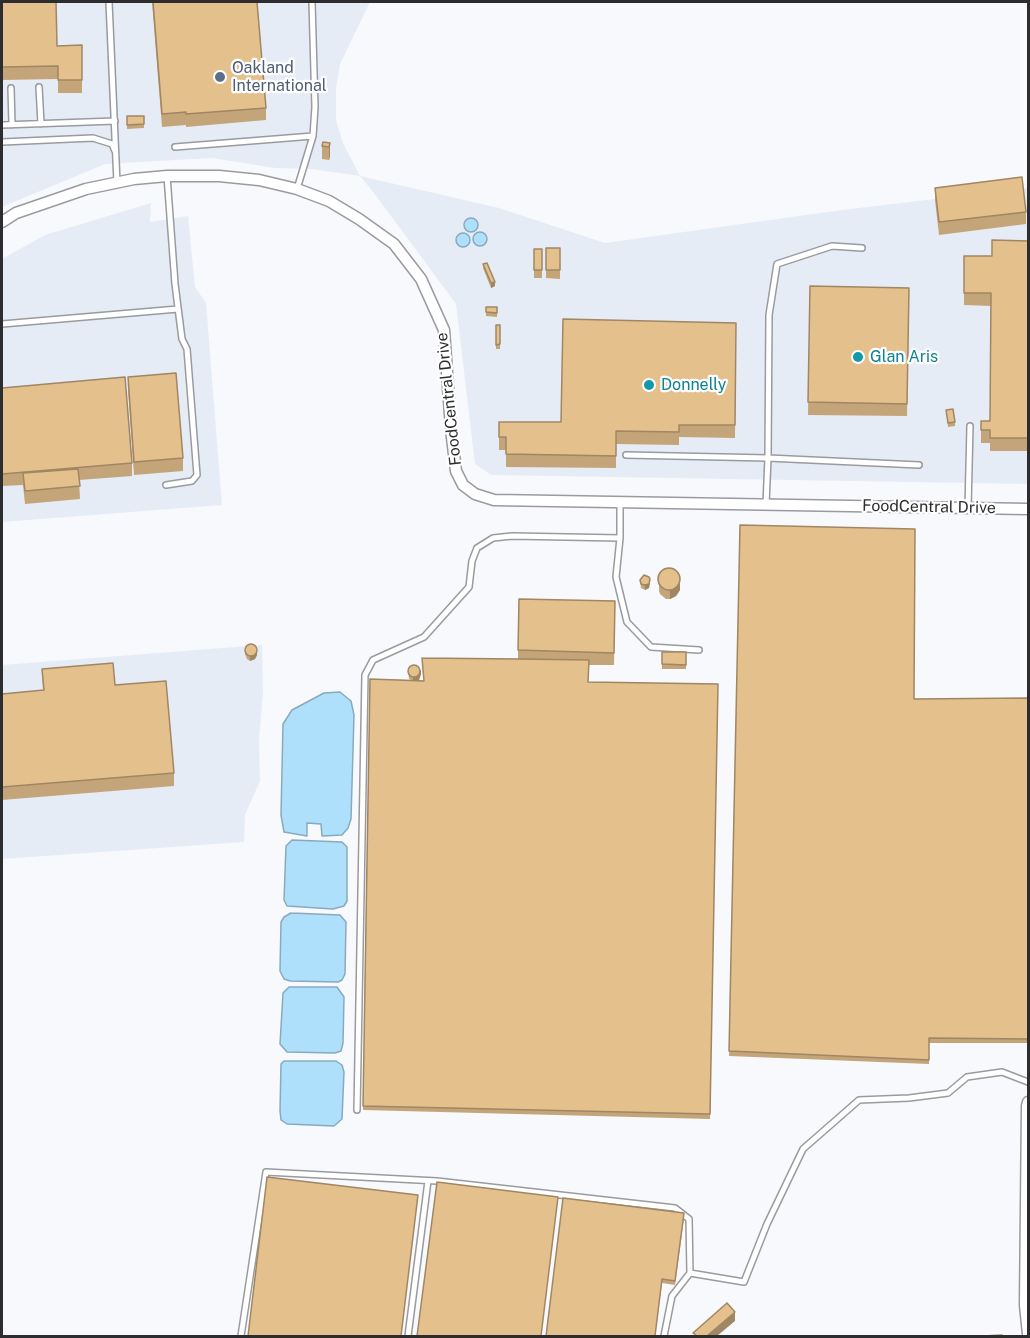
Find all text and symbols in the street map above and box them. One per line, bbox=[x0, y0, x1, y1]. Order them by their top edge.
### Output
place label: Oakland International bbox=[232, 58, 327, 96]
marker: Oakland International bbox=[213, 70, 227, 84]
street label: FoodCentral Drive bbox=[432, 331, 466, 467]
place label: Glan Aris bbox=[870, 347, 938, 367]
marker: Glan Aris bbox=[851, 350, 865, 364]
place label: Donnelly bbox=[661, 375, 726, 395]
marker: Donnelly bbox=[642, 378, 656, 392]
street label: FoodCentral Drive bbox=[862, 496, 996, 518]

